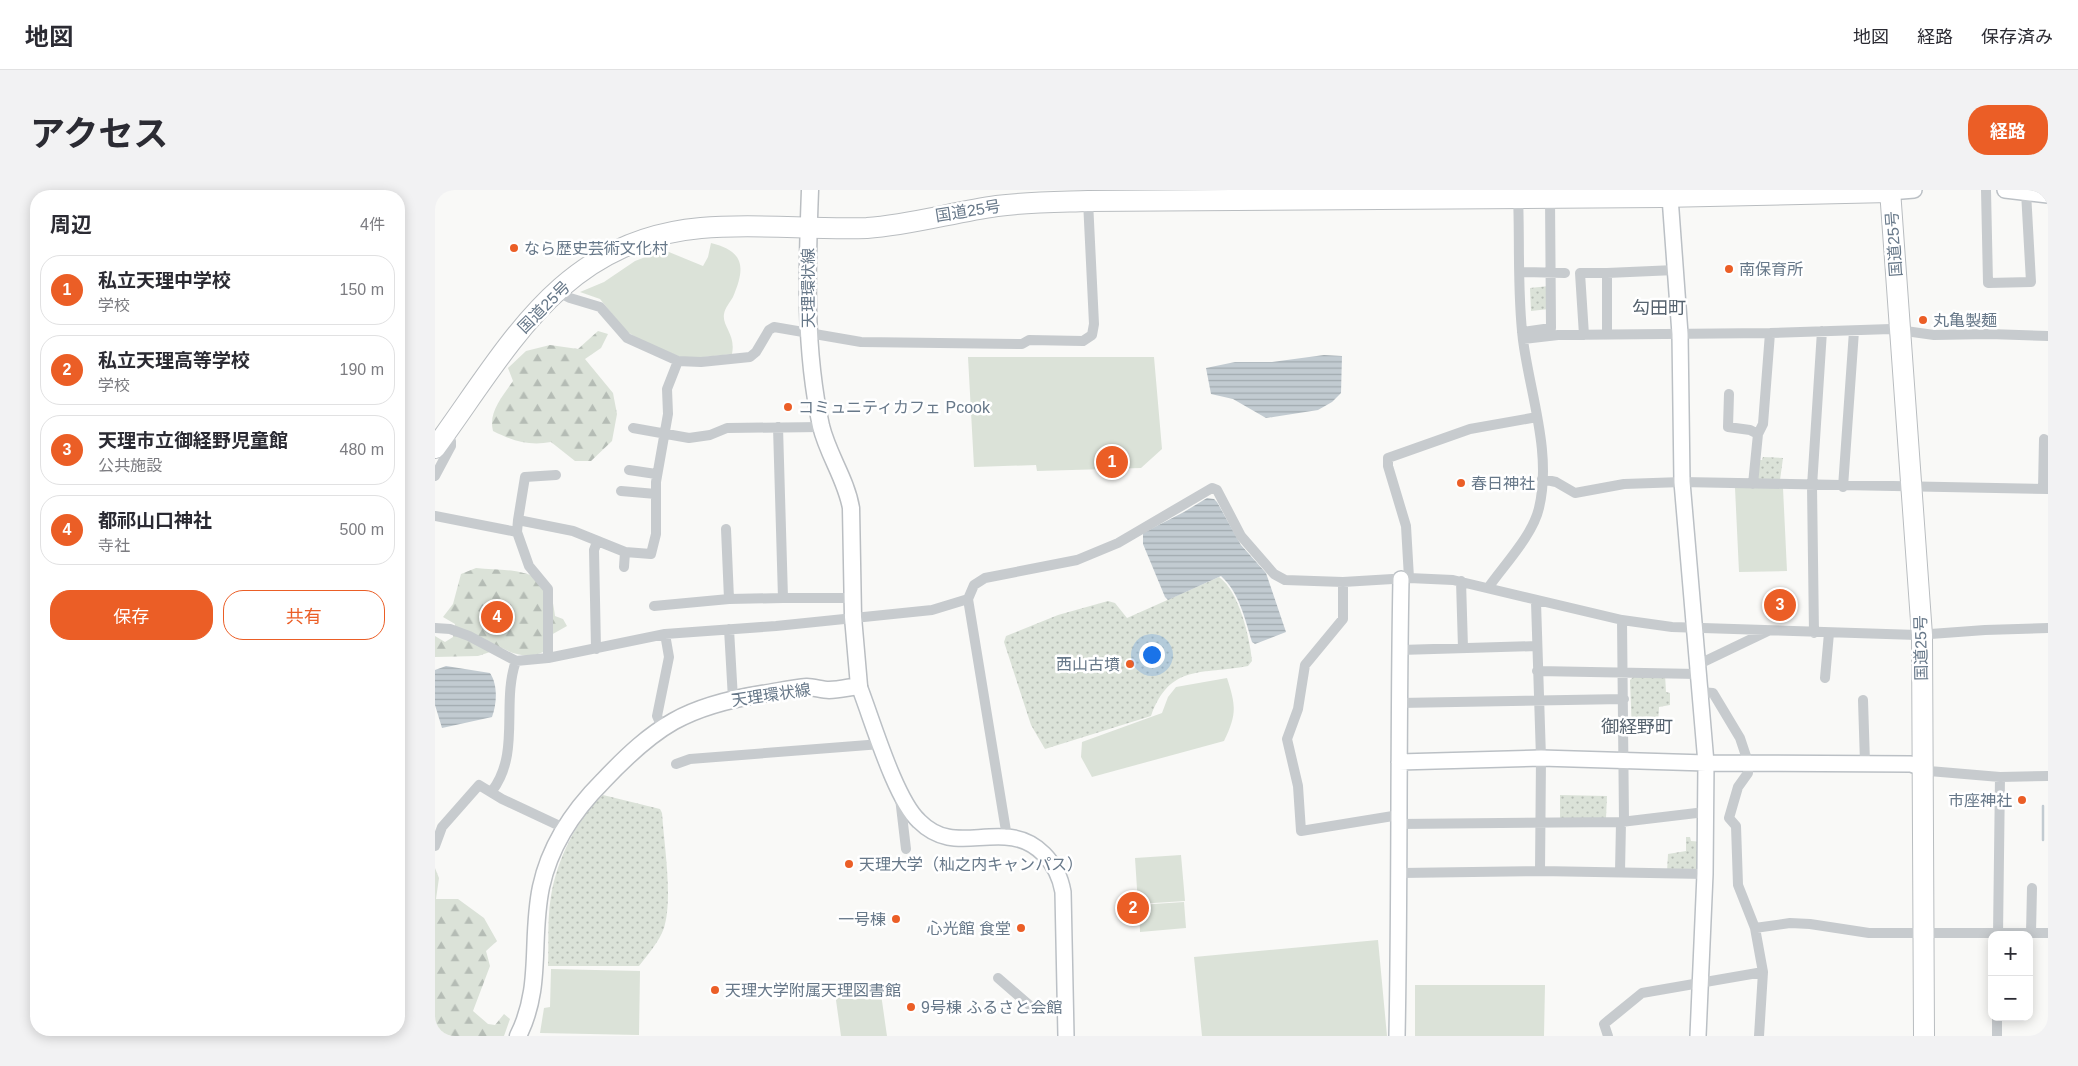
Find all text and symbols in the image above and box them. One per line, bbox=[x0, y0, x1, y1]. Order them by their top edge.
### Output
text: 地図 bbox=[25, 23, 73, 50]
text: 地図 bbox=[1853, 27, 1889, 47]
text: 経路 bbox=[1917, 27, 1953, 47]
text: 保存済み bbox=[1981, 27, 2053, 47]
button: 経路 bbox=[1968, 105, 2048, 155]
text: アクセス bbox=[30, 114, 168, 153]
street label: 国道25号 bbox=[934, 197, 1002, 225]
street label: 国道25号 bbox=[1883, 211, 1905, 277]
text: 周辺 bbox=[50, 213, 92, 236]
text: 4件 bbox=[360, 216, 385, 233]
place label: なら歴史芸術文化村 bbox=[524, 240, 668, 257]
marker: なら歴史芸術文化村 bbox=[508, 242, 520, 254]
street label: 天理環状線 bbox=[800, 248, 817, 328]
place label: 南保育所 bbox=[1739, 261, 1803, 278]
marker: 南保育所 bbox=[1723, 263, 1735, 275]
text: 私立天理中学校 bbox=[98, 270, 231, 291]
street label: 国道25号 bbox=[515, 278, 573, 336]
text: 1 bbox=[63, 281, 71, 298]
text: 150 m bbox=[340, 281, 384, 298]
text: 学校 bbox=[98, 297, 130, 314]
district label: 勾田町 bbox=[1632, 298, 1686, 318]
place label: 丸亀製麺 bbox=[1933, 312, 1997, 329]
marker: 丸亀製麺 bbox=[1917, 314, 1929, 326]
text: 私立天理高等学校 bbox=[98, 350, 250, 371]
text: 2 bbox=[63, 361, 71, 378]
text: 190 m bbox=[340, 361, 384, 378]
text: 学校 bbox=[98, 377, 130, 394]
place label: コミュニティカフェ Pcook bbox=[798, 399, 991, 416]
marker: コミュニティカフェ Pcook bbox=[782, 401, 794, 413]
text: 天理市立御経野児童館 bbox=[98, 430, 288, 451]
text: 3 bbox=[63, 441, 71, 458]
text: 480 m bbox=[340, 441, 384, 458]
pin: 1 bbox=[1096, 443, 1128, 481]
text: 公共施設 bbox=[98, 457, 162, 474]
place label: 春日神社 bbox=[1471, 475, 1535, 492]
marker: 春日神社 bbox=[1455, 477, 1467, 489]
text: 都祁山口神社 bbox=[98, 510, 212, 531]
text: 4 bbox=[63, 521, 71, 538]
text: 500 m bbox=[340, 521, 384, 538]
text: 寺社 bbox=[98, 537, 130, 554]
pin: 3 bbox=[1764, 586, 1796, 624]
button: 保存 bbox=[50, 590, 213, 640]
button: 共有 bbox=[223, 590, 385, 640]
pin: 4 bbox=[481, 598, 513, 636]
street label: 国道25号 bbox=[1912, 615, 1930, 681]
your location bbox=[1139, 642, 1165, 668]
place label: 西山古墳 bbox=[1056, 656, 1120, 673]
marker: 西山古墳 bbox=[1124, 658, 1136, 670]
street label: 天理環状線 bbox=[730, 681, 812, 709]
district label: 御経野町 bbox=[1601, 717, 1673, 737]
place label: 市座神社 bbox=[1948, 792, 2012, 809]
marker: 市座神社 bbox=[2016, 794, 2028, 806]
place label: 天理大学（杣之内キャンパス） bbox=[859, 856, 1083, 873]
marker: 天理大学（杣之内キャンパス） bbox=[843, 858, 855, 870]
pin: 2 bbox=[1117, 889, 1149, 927]
place label: 一号棟 bbox=[838, 911, 886, 928]
marker: 一号棟 bbox=[890, 913, 902, 925]
place label: 心光館 食堂 bbox=[927, 920, 1011, 937]
marker: 心光館 食堂 bbox=[1015, 922, 1027, 934]
map controls bbox=[1988, 931, 2033, 1021]
button: + bbox=[1988, 931, 2033, 976]
button: − bbox=[1988, 976, 2033, 1021]
place label: 天理大学附属天理図書館 bbox=[725, 982, 901, 999]
marker: 天理大学附属天理図書館 bbox=[709, 984, 721, 996]
place label: 9号棟 ふるさと会館 bbox=[921, 999, 1062, 1016]
marker: 9号棟 ふるさと会館 bbox=[905, 1001, 917, 1013]

